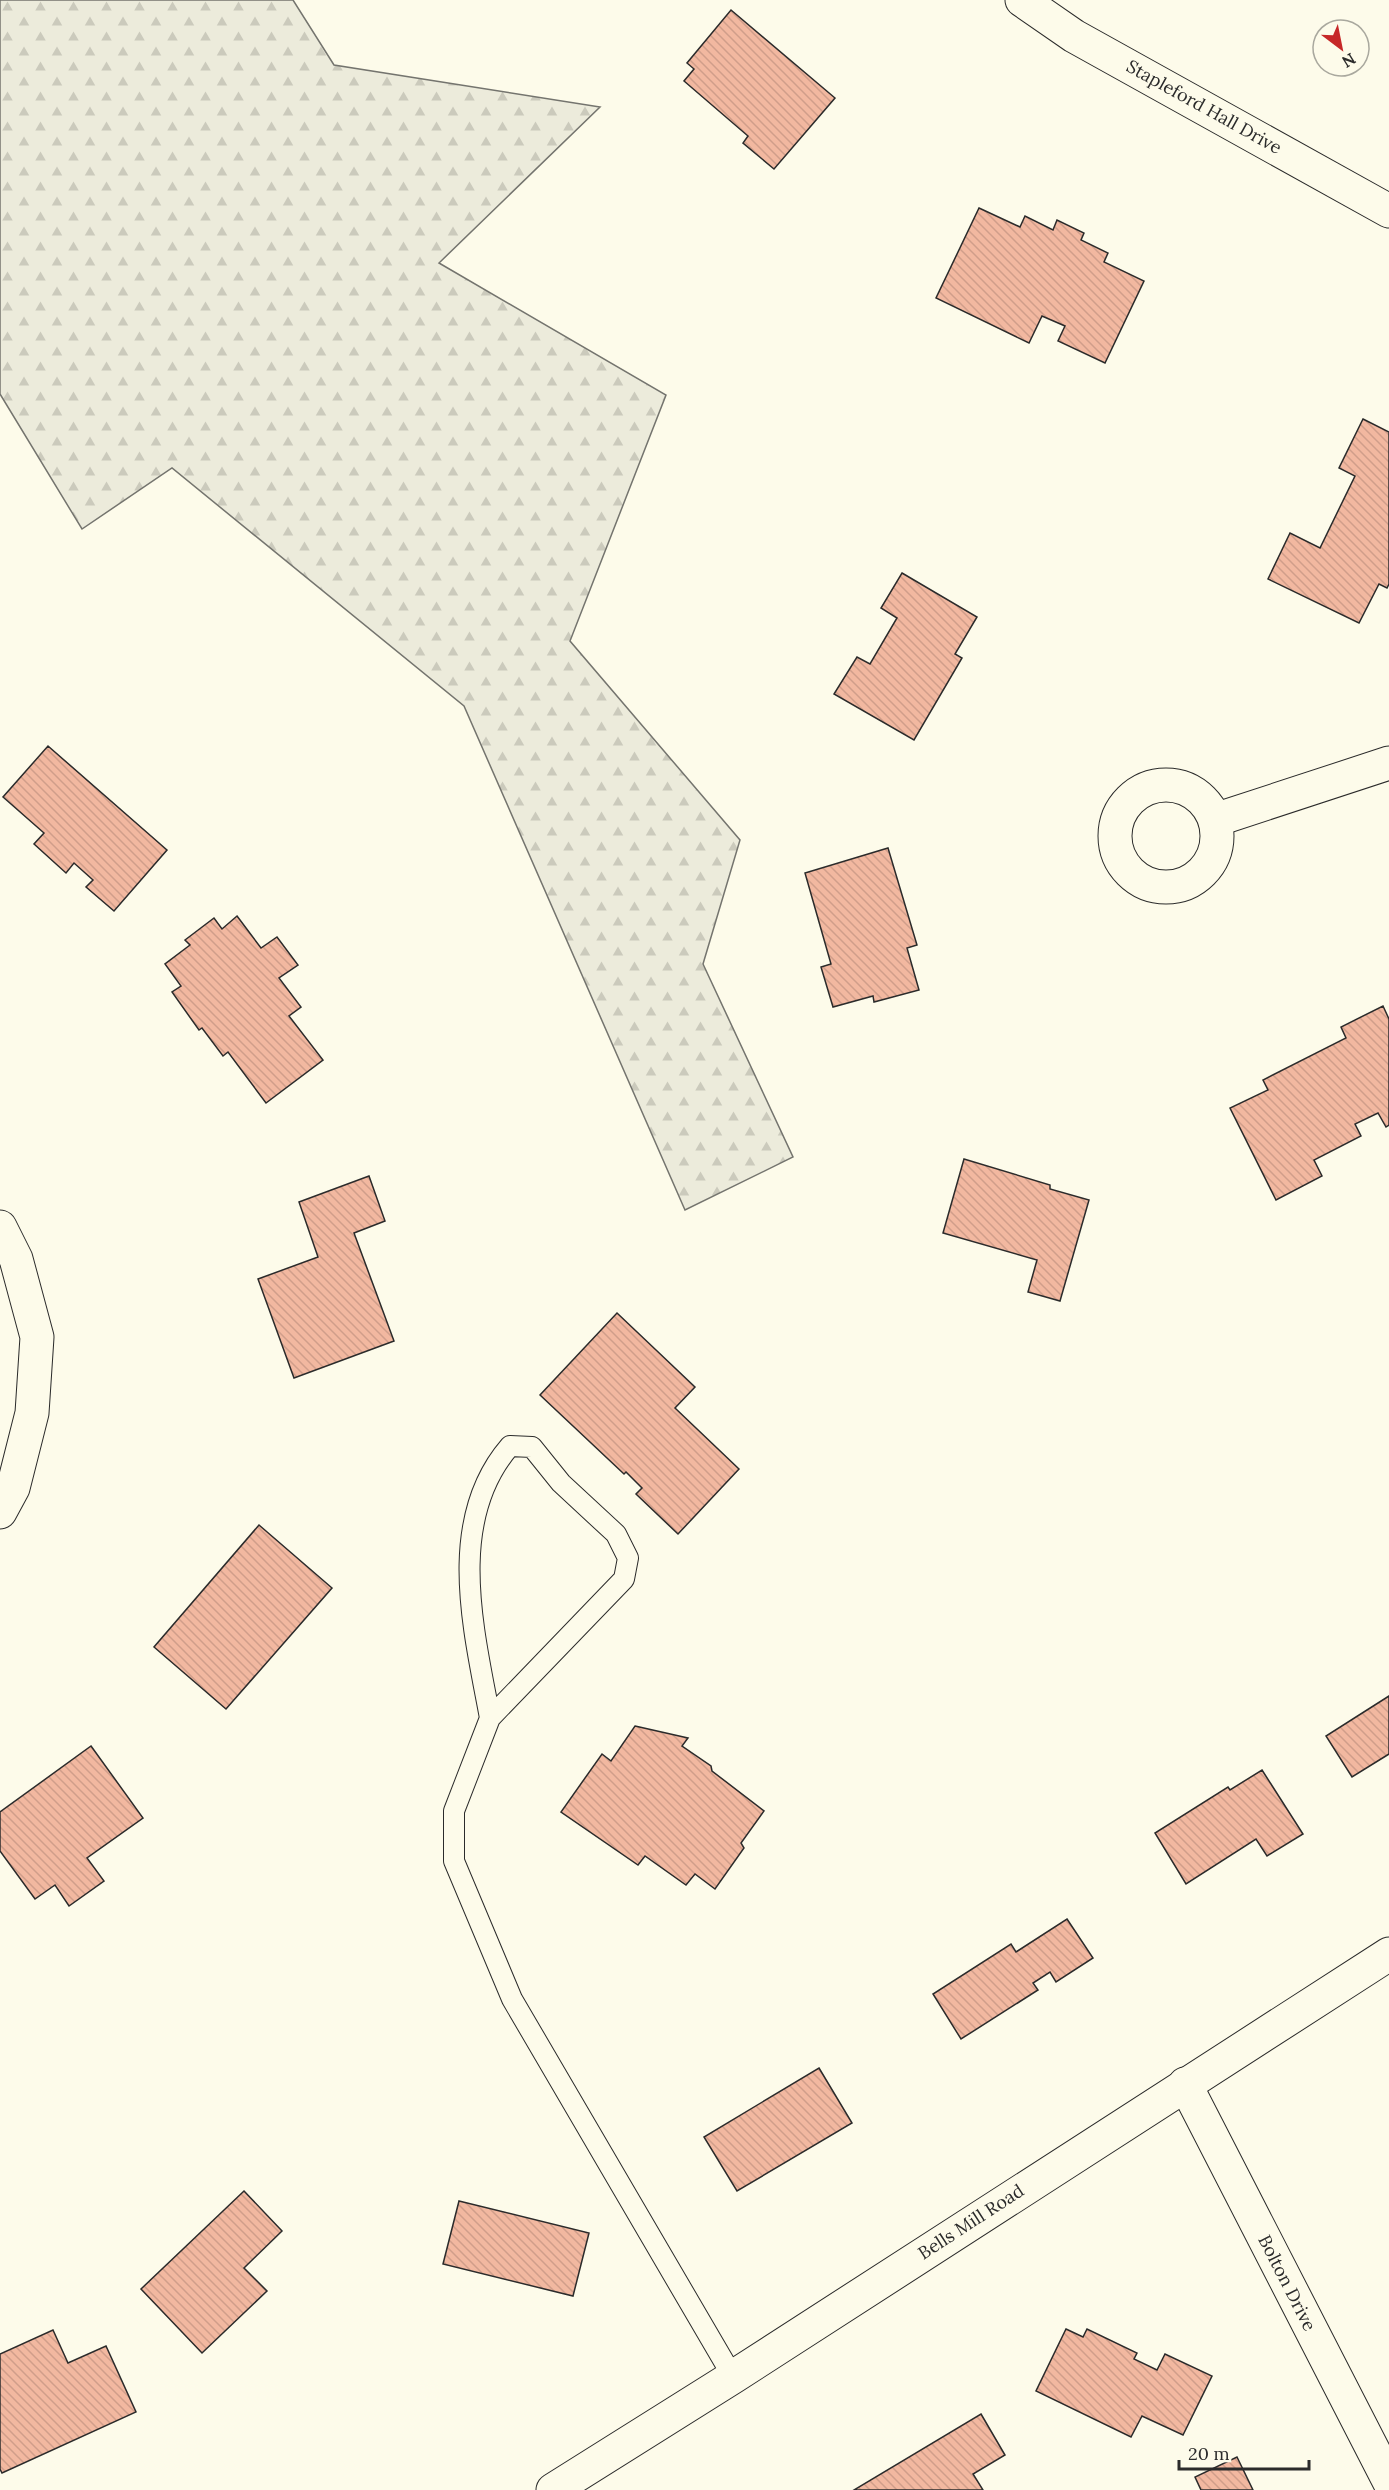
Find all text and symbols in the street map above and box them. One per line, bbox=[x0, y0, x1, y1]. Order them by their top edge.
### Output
north arrow bbox=[1311, 18, 1371, 78]
text: N bbox=[1338, 49, 1359, 72]
street label: Stapleford Hall Drive bbox=[1122, 54, 1286, 159]
street label: Bells Mill Road bbox=[913, 2179, 1028, 2264]
street label: Bolton Drive bbox=[1253, 2231, 1322, 2335]
scale bar bbox=[1179, 2433, 1310, 2471]
text: 20 m bbox=[1188, 2442, 1230, 2465]

